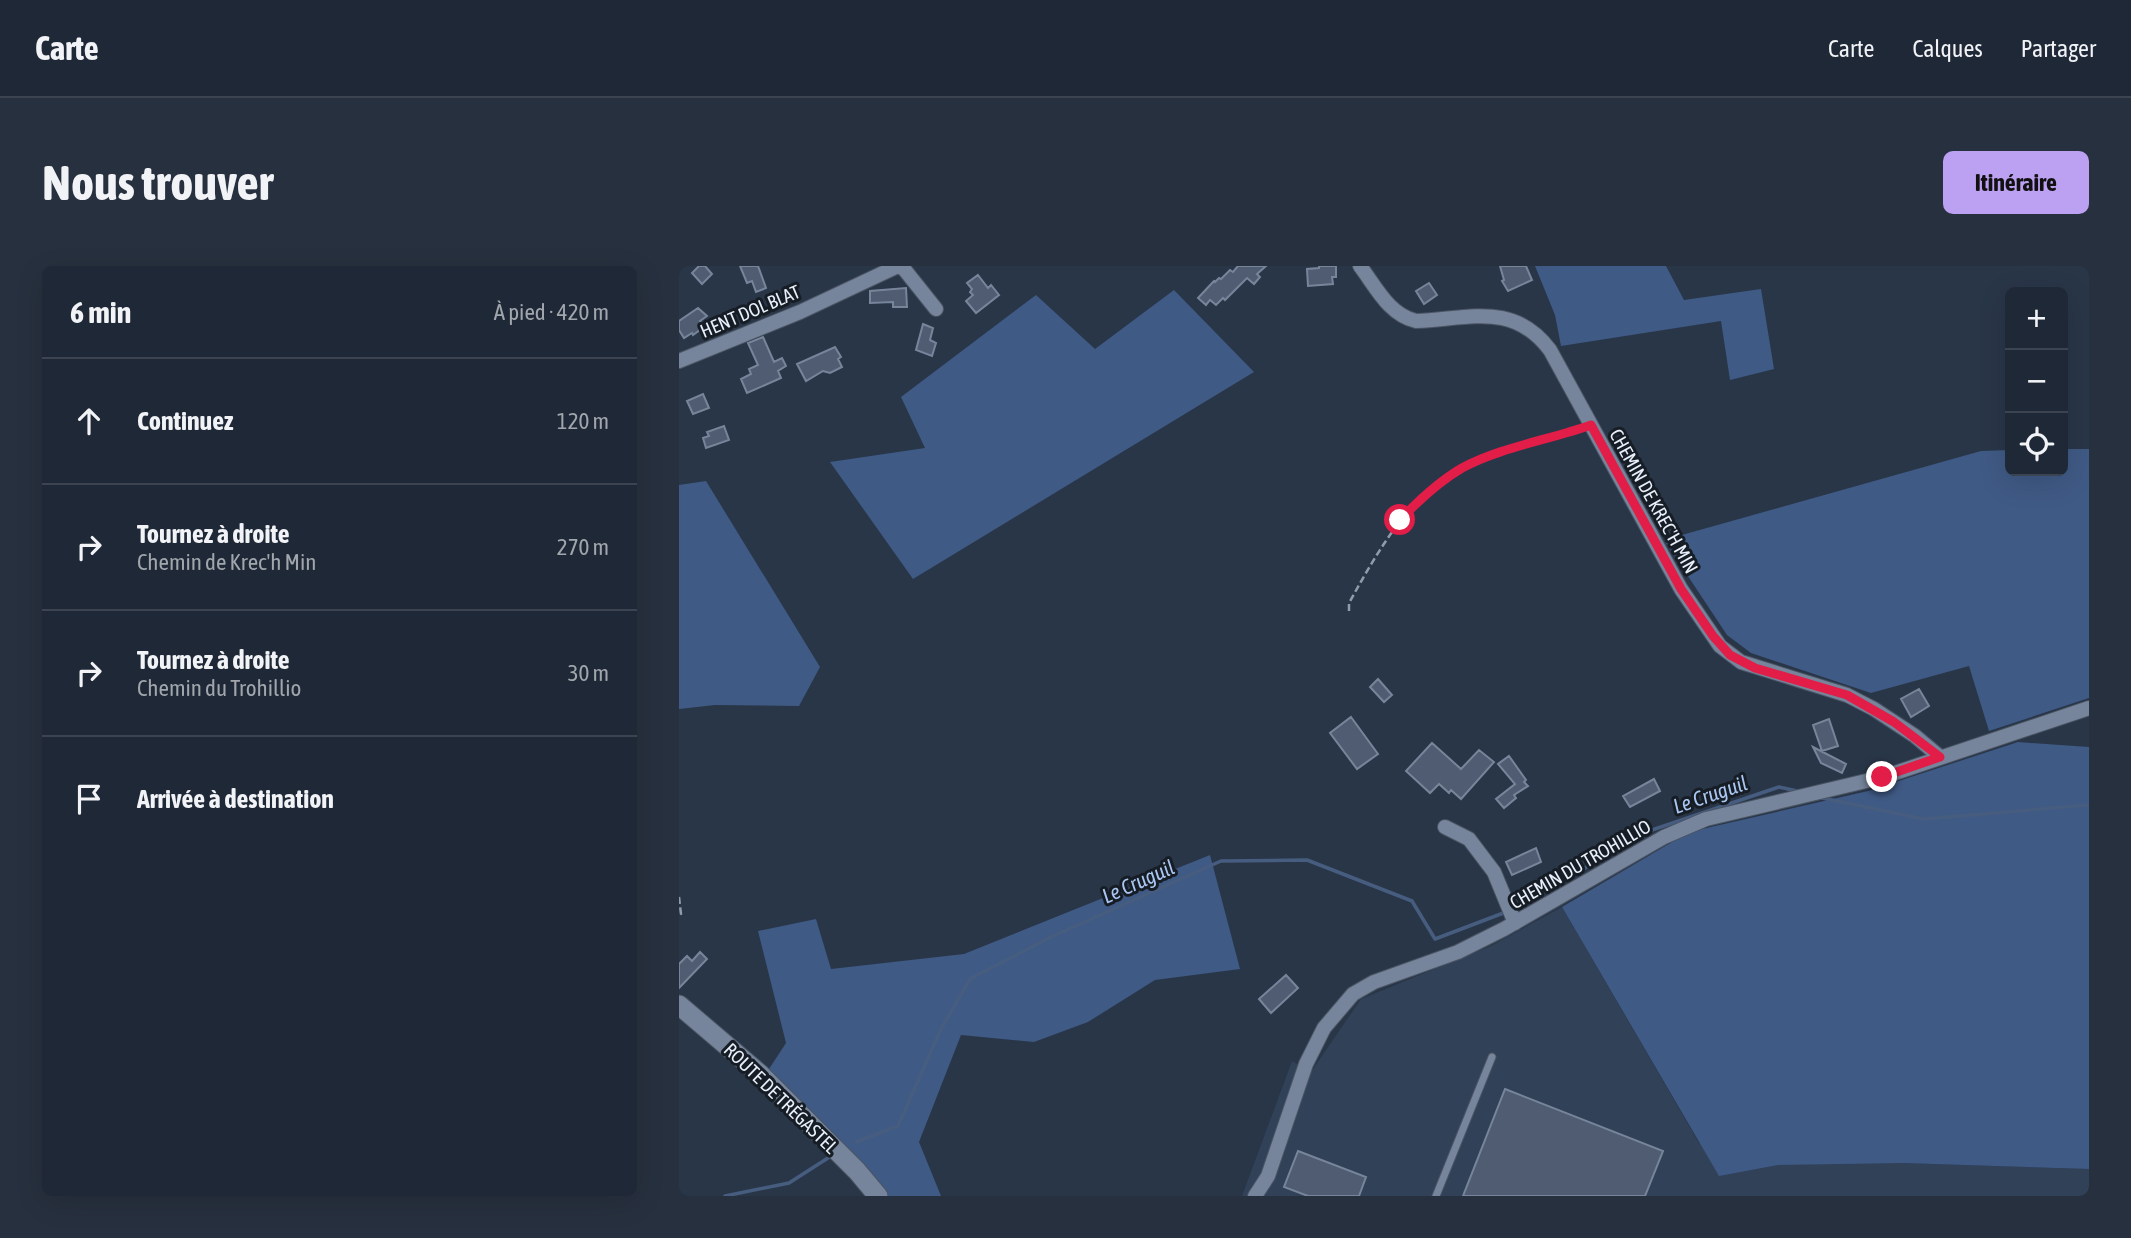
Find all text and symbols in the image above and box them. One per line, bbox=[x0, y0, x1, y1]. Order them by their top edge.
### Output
text: Carte bbox=[35, 29, 99, 67]
text: Carte bbox=[1828, 35, 1874, 62]
text: Calques bbox=[1912, 35, 1983, 62]
text: Partager bbox=[2021, 35, 2096, 62]
button: Itinéraire bbox=[1943, 151, 2089, 214]
text: Nous trouver bbox=[42, 154, 273, 210]
street label: HENT DOL BLAT bbox=[697, 280, 804, 342]
map controls bbox=[2005, 287, 2068, 476]
button: + bbox=[2005, 287, 2068, 350]
text: 6 min bbox=[70, 295, 131, 329]
text: À pied · 420 m bbox=[494, 299, 609, 325]
button: − bbox=[2005, 350, 2068, 413]
icon: ahead bbox=[70, 402, 108, 440]
text: Continuez bbox=[137, 406, 233, 436]
text: 120 m bbox=[557, 408, 609, 434]
button: locate bbox=[2005, 413, 2068, 476]
street label: CHEMIN DE KREC'H MIN bbox=[1605, 425, 1703, 577]
route start bbox=[1384, 504, 1415, 535]
text: Tournez à droite bbox=[137, 519, 290, 549]
icon: right bbox=[70, 528, 108, 566]
text: 270 m bbox=[557, 534, 609, 560]
text: Chemin de Krec'h Min bbox=[137, 549, 316, 575]
text: Tournez à droite bbox=[137, 645, 290, 675]
icon: right bbox=[70, 654, 108, 692]
text: 30 m bbox=[568, 660, 609, 686]
text: Chemin du Trohillio bbox=[137, 675, 301, 701]
route end bbox=[1866, 761, 1897, 792]
water label: Le Cruguil bbox=[1670, 770, 1750, 818]
icon: arrive bbox=[70, 780, 108, 818]
text: Arrivée à destination bbox=[137, 784, 334, 814]
street label: CHEMIN DU TROHILLIO bbox=[1506, 815, 1654, 913]
water label: Le Cruguil bbox=[1098, 854, 1178, 908]
street label: ROUTE DE TRÉGASTEL bbox=[720, 1038, 843, 1158]

